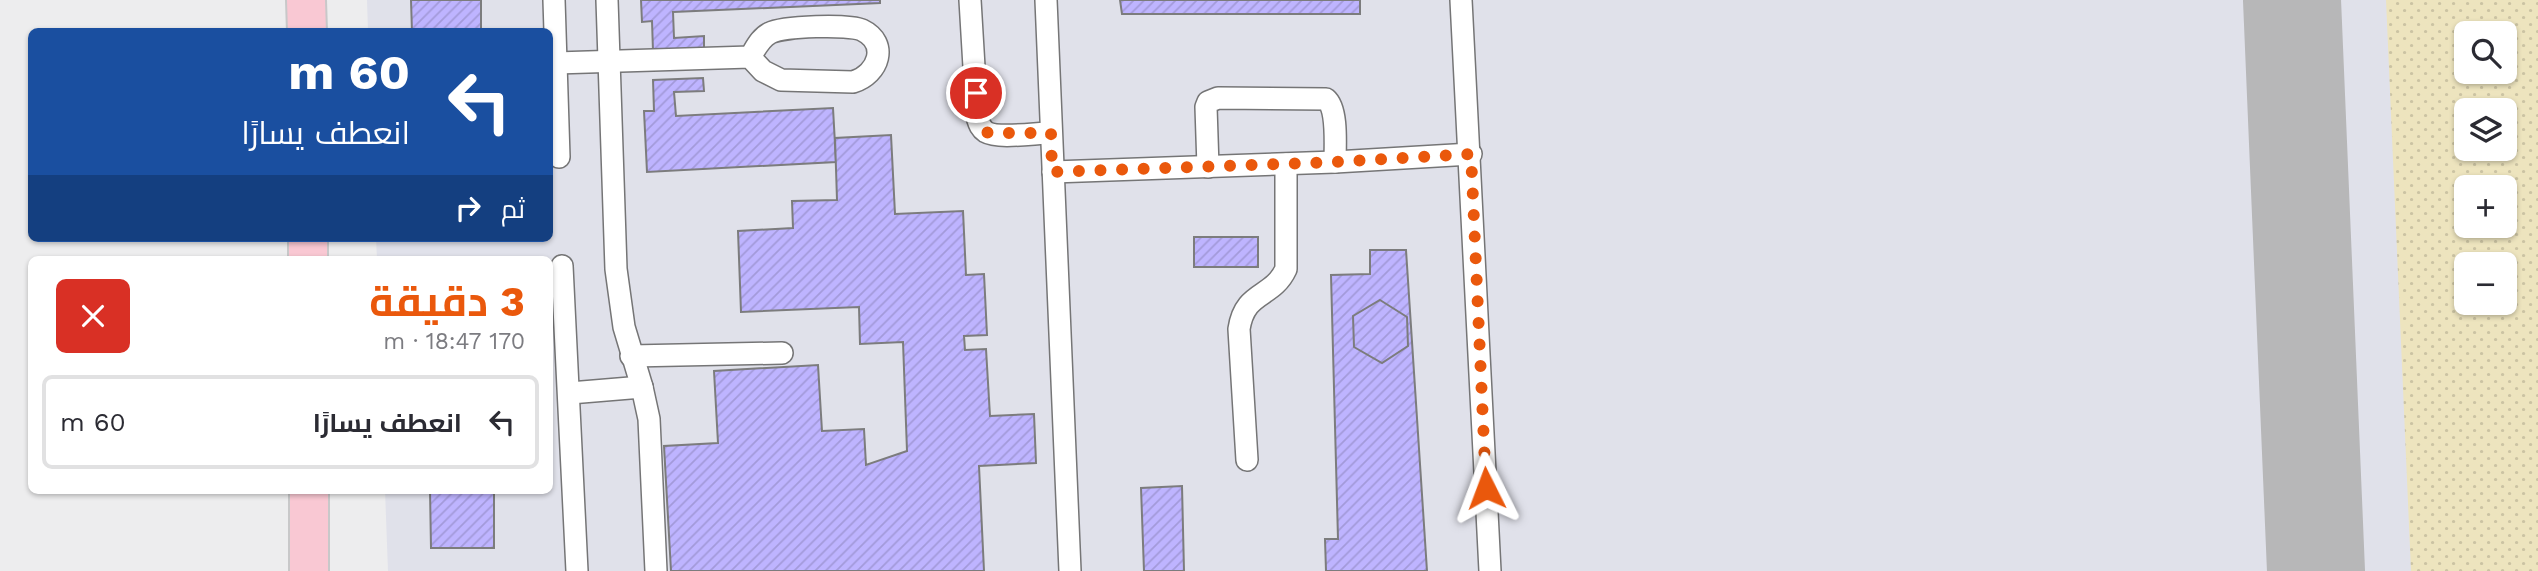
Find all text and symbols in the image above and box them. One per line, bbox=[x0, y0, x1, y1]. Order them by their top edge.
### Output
map controls bbox=[2454, 21, 2517, 315]
button: search bbox=[2454, 21, 2517, 84]
text: 60 m bbox=[288, 43, 410, 101]
icon: left bbox=[434, 56, 525, 147]
pin bbox=[946, 63, 1006, 123]
icon: arrive bbox=[957, 74, 995, 112]
button: layers bbox=[2454, 98, 2517, 161]
text: انعطف يسارًا bbox=[241, 114, 410, 152]
button: + bbox=[2454, 175, 2517, 238]
icon: right bbox=[449, 189, 487, 227]
text: ثم bbox=[501, 194, 525, 224]
button: − bbox=[2454, 252, 2517, 315]
text: 3 دقيقة bbox=[369, 277, 525, 326]
button: close bbox=[56, 279, 130, 353]
text: 170 m · 18:47 bbox=[383, 328, 525, 355]
icon: left bbox=[483, 403, 521, 441]
text: 60 m bbox=[60, 407, 126, 437]
text: انعطف يسارًا bbox=[313, 408, 462, 438]
position arrow bbox=[1449, 451, 1523, 525]

